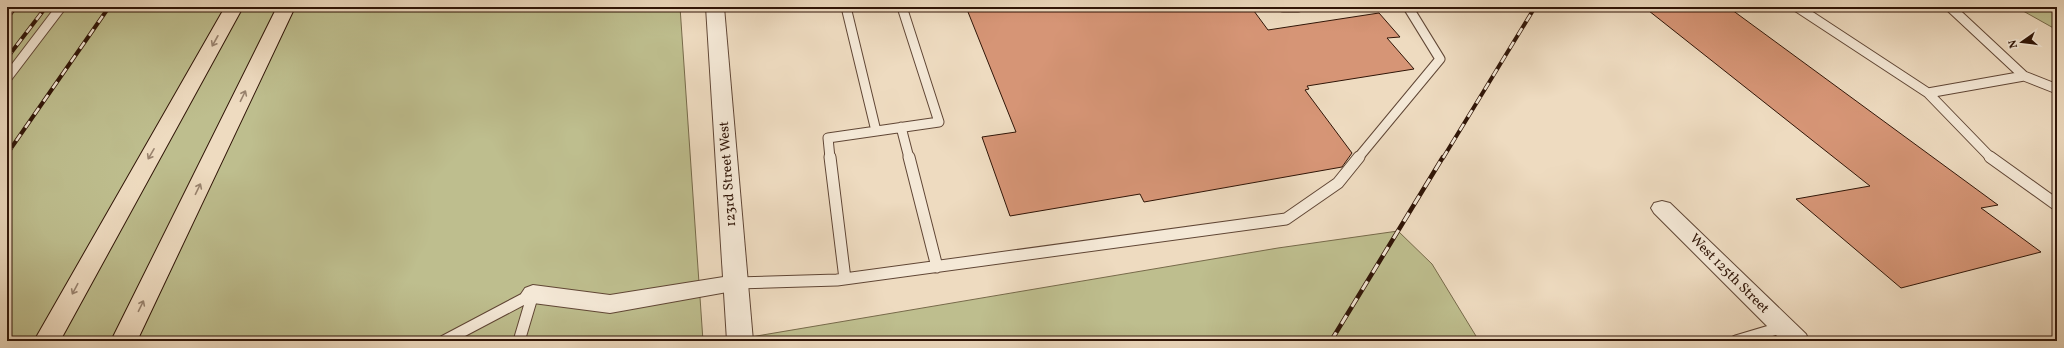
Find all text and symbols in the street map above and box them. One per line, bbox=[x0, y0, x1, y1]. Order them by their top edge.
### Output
north arrow bbox=[2002, 22, 2042, 62]
one-way arrow bbox=[211, 35, 218, 47]
text: N bbox=[2006, 38, 2022, 50]
one-way arrow bbox=[240, 90, 247, 102]
street label: 123rd Street West bbox=[715, 120, 741, 227]
one-way arrow bbox=[147, 148, 155, 160]
one-way arrow bbox=[195, 183, 202, 195]
street label: West 125th Street bbox=[1685, 230, 1773, 318]
one-way arrow bbox=[70, 283, 78, 295]
one-way arrow bbox=[138, 300, 145, 312]

